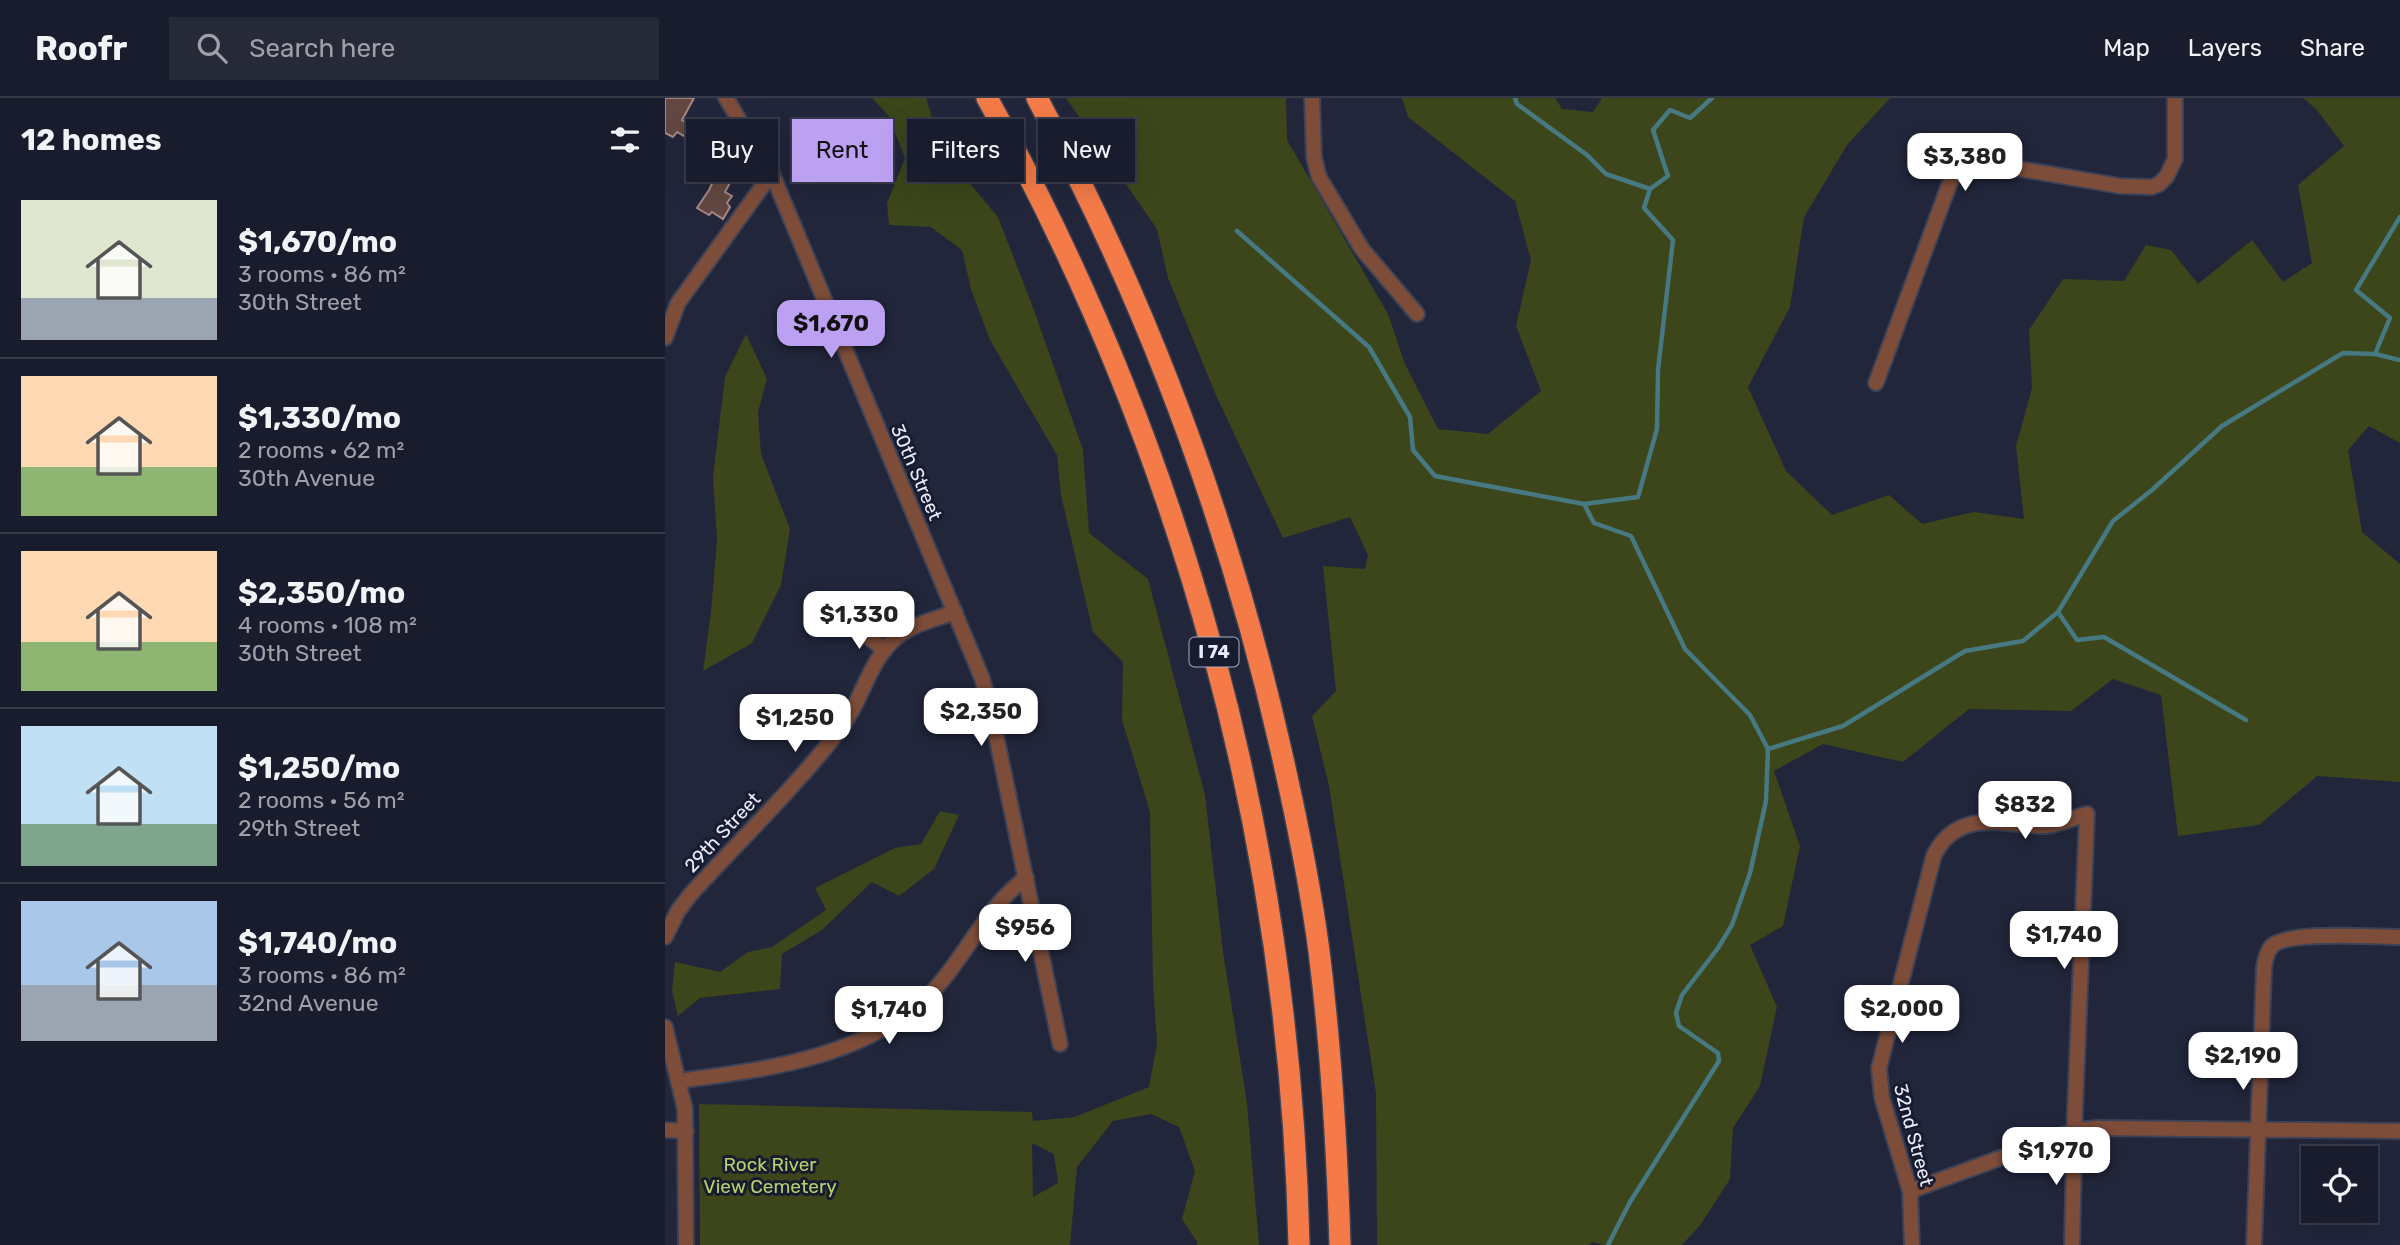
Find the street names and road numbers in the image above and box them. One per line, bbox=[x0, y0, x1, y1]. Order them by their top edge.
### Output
street label: 30th Street bbox=[886, 421, 947, 524]
road number: I 74 bbox=[1189, 638, 1239, 666]
street label: 29th Street bbox=[680, 787, 766, 877]
street label: 32nd Street bbox=[1889, 1081, 1938, 1189]

